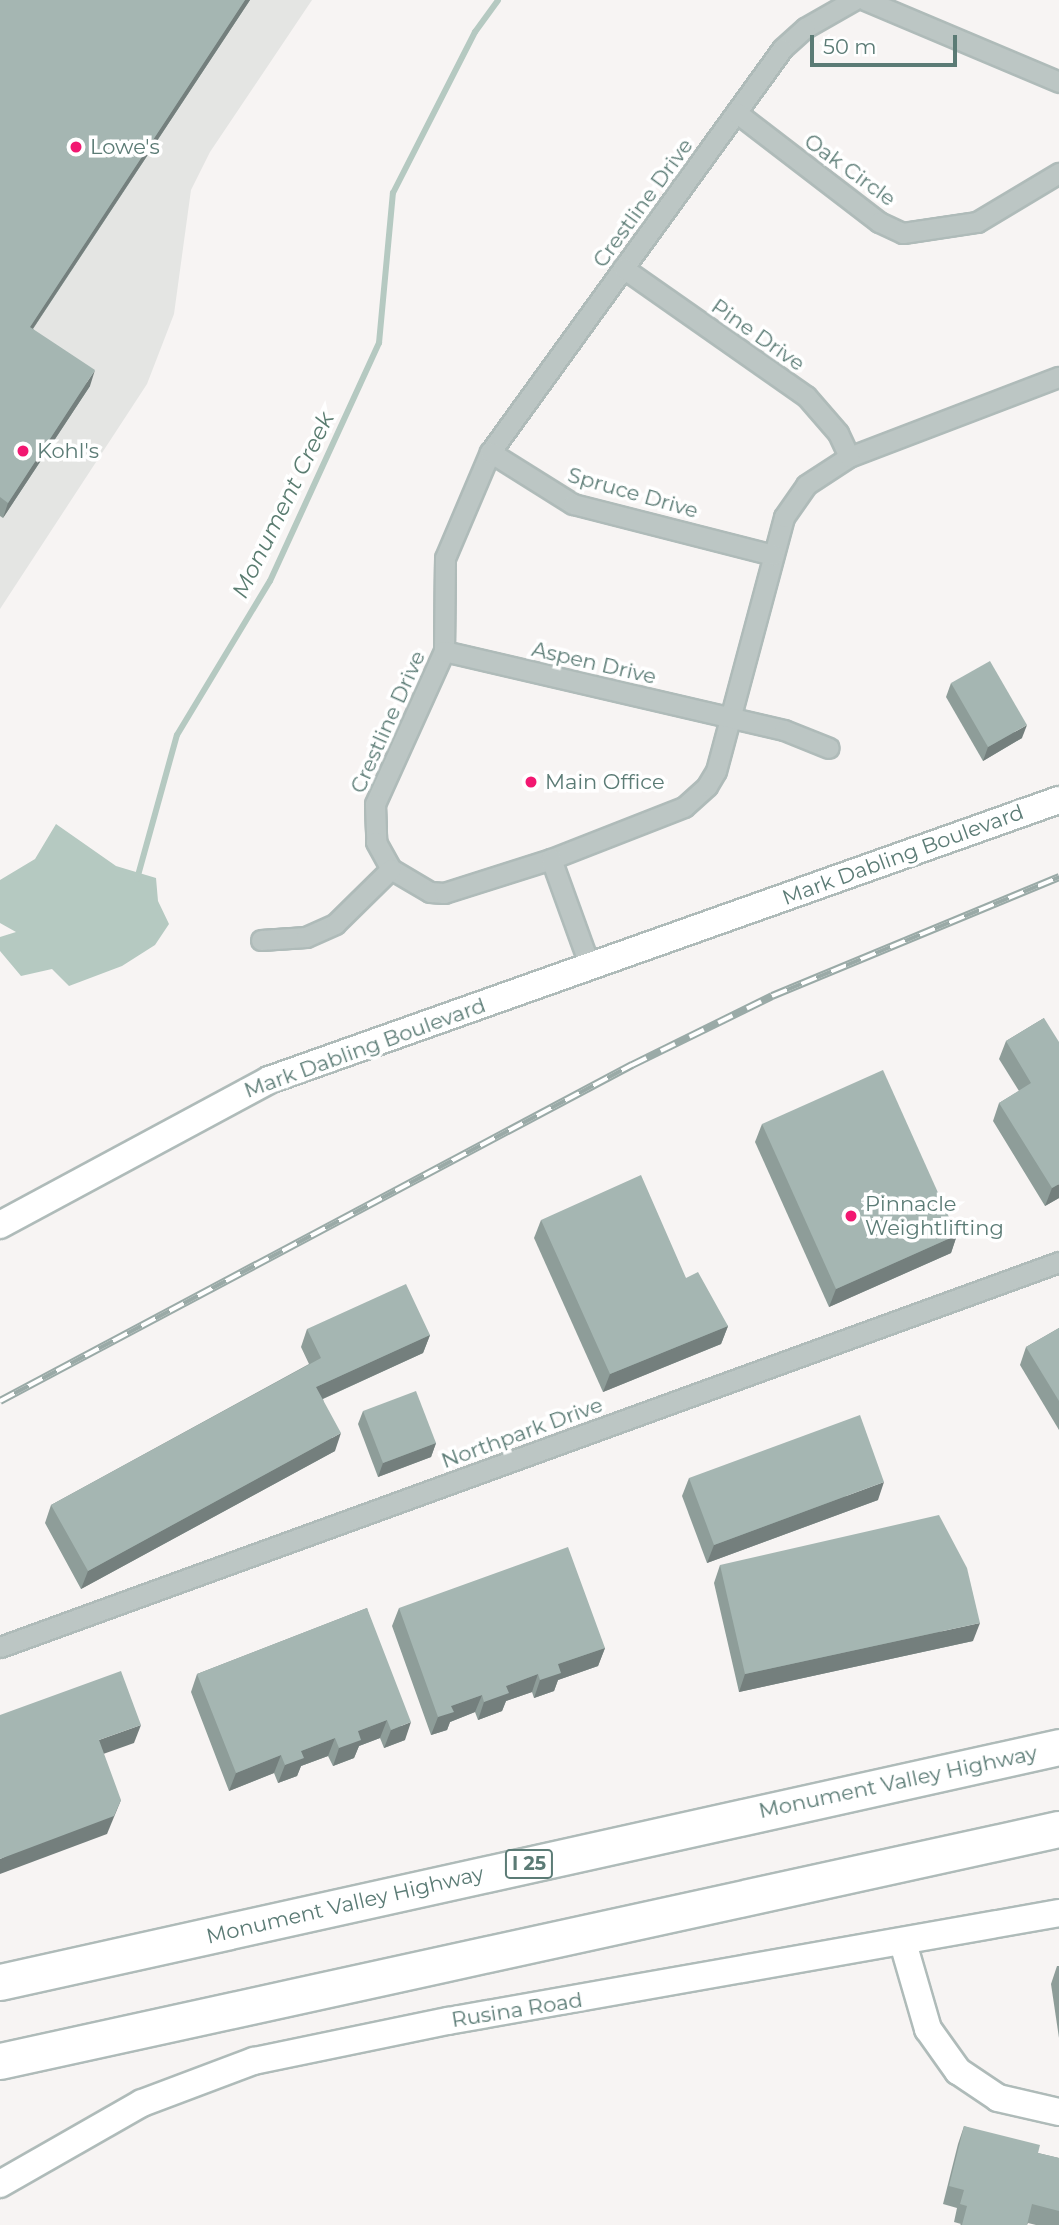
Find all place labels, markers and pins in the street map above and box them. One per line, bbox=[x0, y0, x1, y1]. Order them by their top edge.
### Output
place label: Lowe's bbox=[90, 134, 160, 160]
marker: Lowe's bbox=[68, 139, 84, 155]
place label: Kohl's bbox=[37, 438, 99, 464]
marker: Kohl's bbox=[15, 443, 31, 459]
place label: Main Office bbox=[545, 769, 665, 795]
marker: Main Office bbox=[523, 774, 539, 790]
place label: Pinnacle Weightlifting bbox=[865, 1191, 1004, 1241]
marker: Pinnacle Weightlifting bbox=[843, 1208, 859, 1224]

